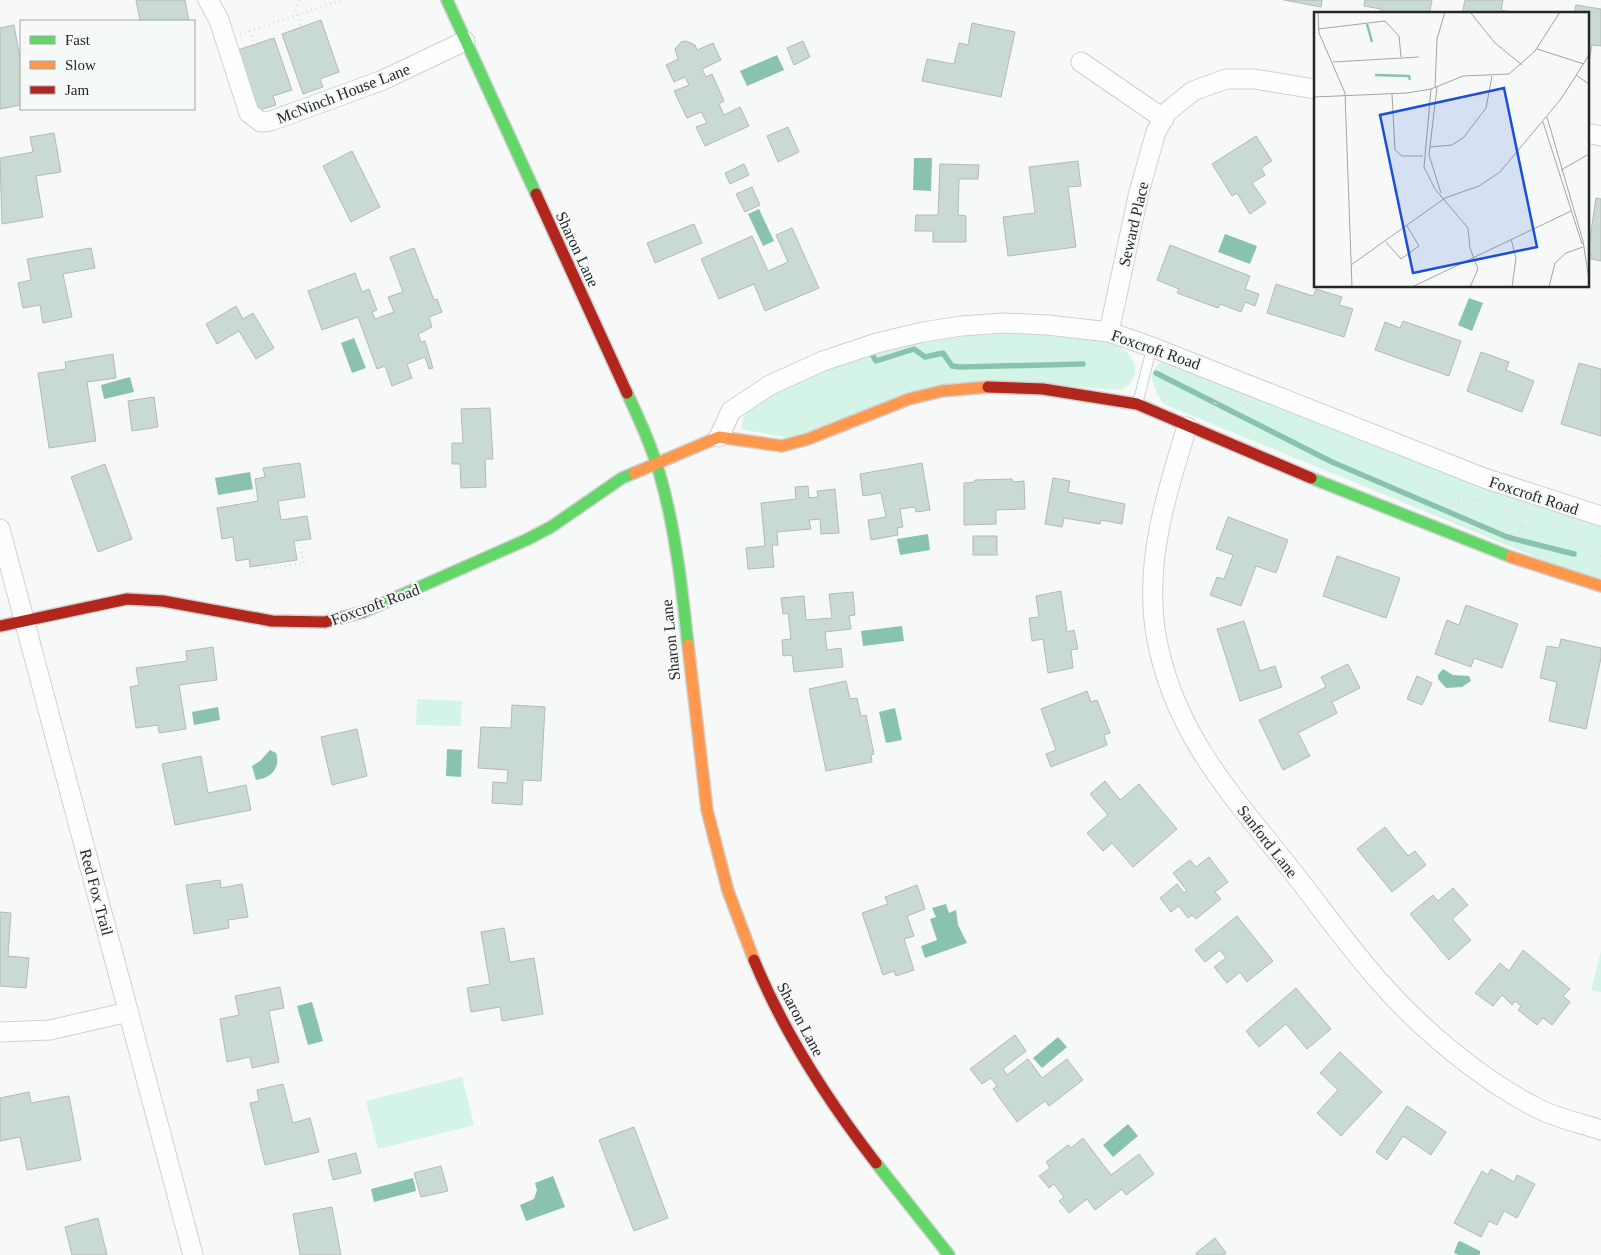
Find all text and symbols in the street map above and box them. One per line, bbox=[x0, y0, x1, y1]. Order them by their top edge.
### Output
inset map bbox=[1314, 12, 1588, 288]
legend bbox=[20, 20, 195, 110]
text: Fast bbox=[65, 32, 91, 48]
text: Slow bbox=[65, 57, 96, 73]
street label: McNinch House Lane bbox=[274, 60, 412, 127]
text: Jam bbox=[65, 82, 89, 98]
street label: Seward Place bbox=[1115, 180, 1152, 268]
street label: Sharon Lane bbox=[553, 209, 602, 290]
street label: Foxcroft Road bbox=[1109, 326, 1203, 373]
street label: Foxcroft Road bbox=[1487, 473, 1581, 518]
street label: Foxcroft Road bbox=[329, 581, 422, 628]
street label: Sharon Lane bbox=[658, 599, 683, 681]
street label: Sanford Lane bbox=[1234, 802, 1301, 881]
street label: Red Fox Trail bbox=[77, 847, 116, 938]
street label: Sharon Lane bbox=[774, 979, 827, 1059]

